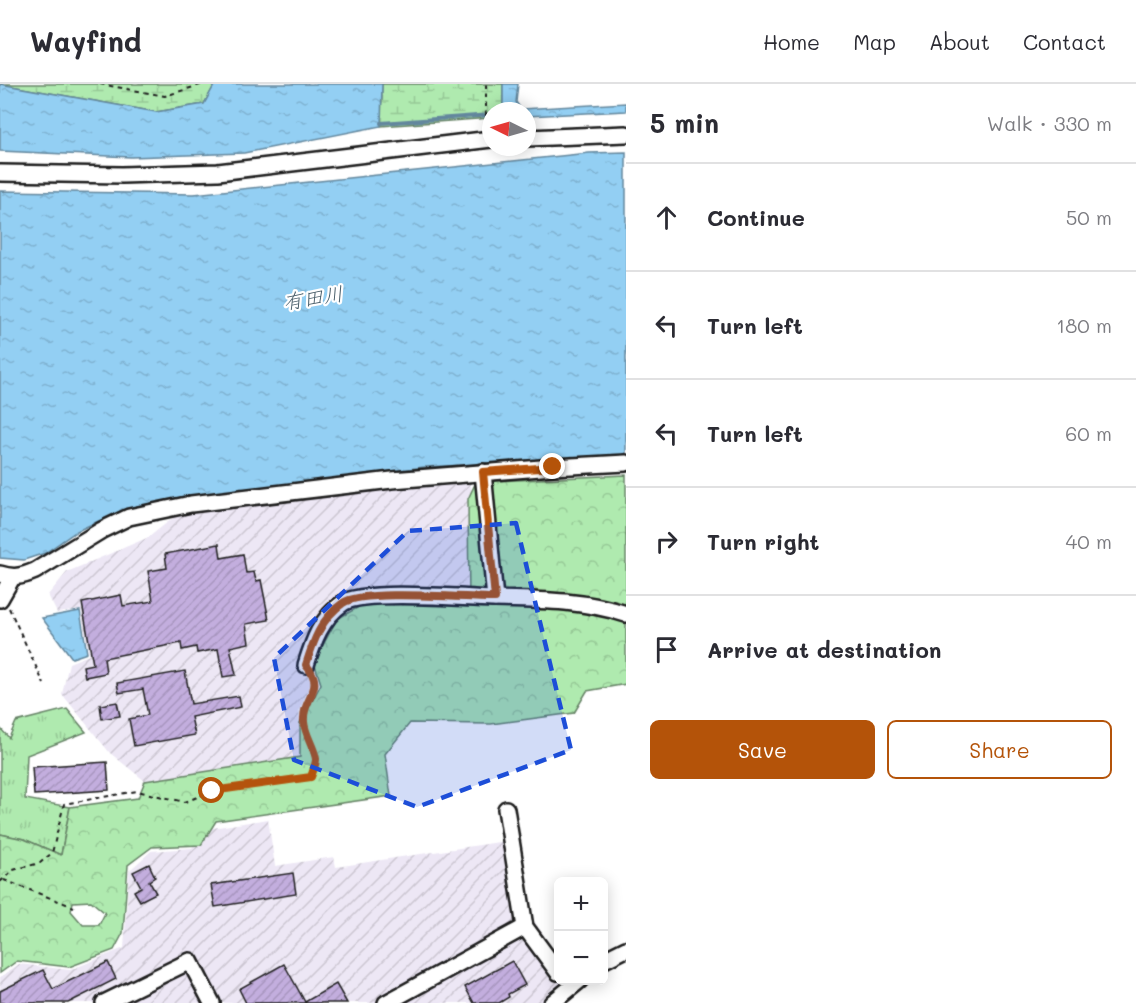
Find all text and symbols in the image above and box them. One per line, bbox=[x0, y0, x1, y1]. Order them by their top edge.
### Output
text: Wayfind bbox=[30, 23, 141, 59]
text: Home bbox=[763, 28, 820, 55]
text: Map bbox=[853, 28, 896, 55]
text: About bbox=[929, 28, 990, 55]
text: Contact bbox=[1023, 28, 1106, 55]
north arrow bbox=[482, 102, 536, 156]
text: 5 min bbox=[650, 106, 719, 140]
text: Walk · 330 m bbox=[987, 110, 1112, 136]
icon: ahead bbox=[650, 201, 683, 234]
text: Continue bbox=[707, 203, 805, 232]
text: 50 m bbox=[1066, 204, 1112, 230]
water label: 有田川 bbox=[281, 279, 345, 315]
icon: left bbox=[650, 309, 683, 342]
text: Turn left bbox=[707, 311, 803, 340]
text: 180 m bbox=[1056, 312, 1112, 338]
icon: left bbox=[650, 417, 683, 450]
text: Turn left bbox=[707, 419, 803, 448]
text: 60 m bbox=[1065, 420, 1112, 446]
route end bbox=[539, 453, 565, 479]
icon: right bbox=[650, 525, 683, 558]
text: Turn right bbox=[707, 527, 819, 556]
text: 40 m bbox=[1066, 528, 1112, 554]
icon: arrive bbox=[650, 633, 683, 666]
text: Arrive at destination bbox=[707, 635, 942, 664]
button: Save bbox=[650, 720, 875, 779]
button: Share bbox=[887, 720, 1112, 779]
route start bbox=[198, 777, 224, 803]
map controls bbox=[554, 877, 608, 985]
button: + bbox=[554, 877, 608, 931]
button: − bbox=[554, 931, 608, 985]

